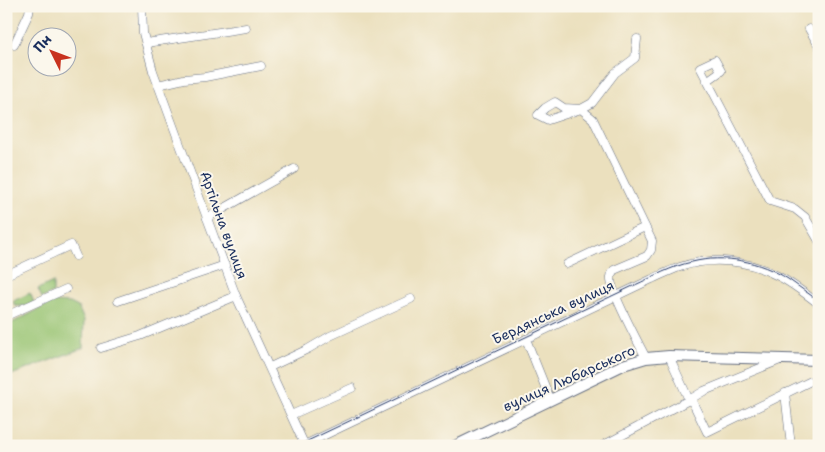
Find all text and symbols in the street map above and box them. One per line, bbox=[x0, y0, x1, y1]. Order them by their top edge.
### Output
north arrow bbox=[28, 28, 78, 78]
text: Пн bbox=[29, 30, 55, 56]
street label: Артільна вулиця bbox=[196, 169, 252, 281]
street label: Бердянська вулиця bbox=[489, 276, 617, 348]
street label: вулиця Любарського bbox=[500, 341, 638, 415]

